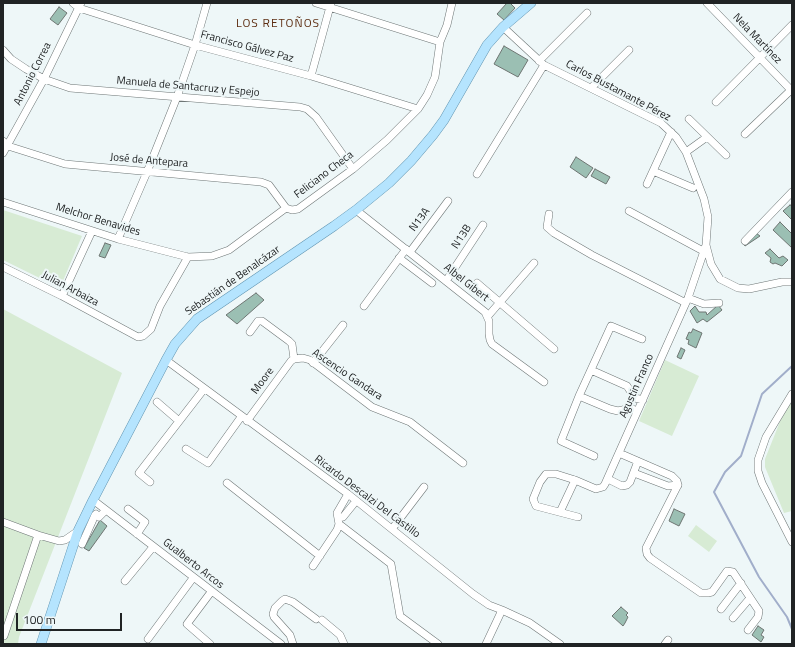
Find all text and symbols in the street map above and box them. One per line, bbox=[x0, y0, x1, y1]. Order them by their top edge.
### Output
street label: Nela Martínez bbox=[730, 11, 784, 67]
district label: LOS RETOÑOS bbox=[236, 17, 320, 31]
street label: Francisco Gálvez Paz bbox=[199, 28, 295, 66]
street label: Antonio Correa bbox=[11, 40, 55, 108]
street label: Carlos Bustamante Pérez bbox=[563, 58, 673, 124]
street label: Manuela de Santacruz y Espejo bbox=[116, 74, 260, 100]
street label: Feliciano Checa bbox=[292, 148, 356, 202]
street label: José de Antepara bbox=[109, 151, 189, 171]
street label: Melchor Benavides bbox=[54, 201, 142, 239]
street label: N13A bbox=[407, 206, 433, 234]
street label: N13B bbox=[449, 222, 475, 252]
street label: Sebastián de Benalcázar bbox=[183, 243, 283, 319]
street label: Albel Gibert bbox=[441, 261, 491, 305]
street label: Julian Arbaiza bbox=[39, 269, 101, 309]
street label: Ascencio Gandara bbox=[309, 347, 385, 403]
street label: Agustin Franco bbox=[617, 352, 657, 420]
street label: Moore bbox=[249, 365, 277, 397]
street label: Ricardo Descalzi Del Castillo bbox=[312, 453, 422, 541]
street label: Gualberto Arcos bbox=[160, 536, 226, 592]
scale bar bbox=[18, 605, 124, 631]
text: 100 m bbox=[23, 610, 56, 629]

